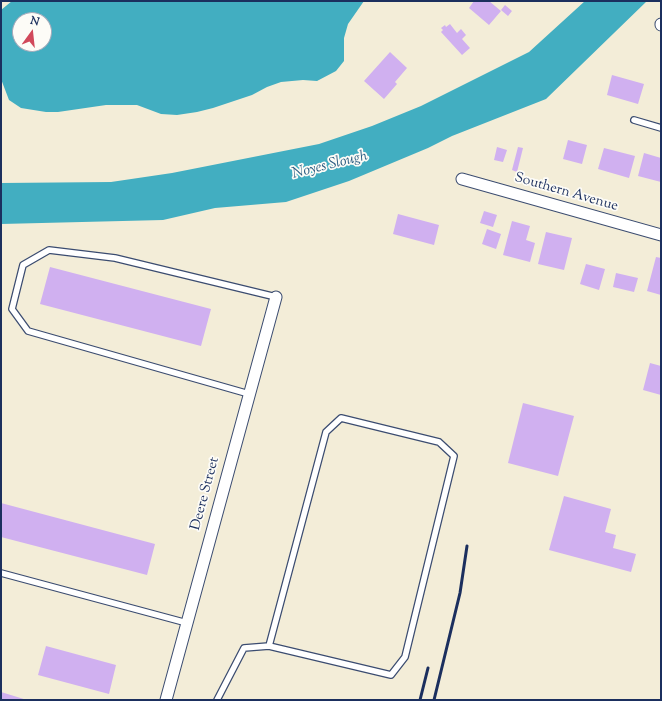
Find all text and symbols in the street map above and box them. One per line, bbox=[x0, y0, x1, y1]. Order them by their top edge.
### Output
north arrow bbox=[12, 12, 52, 52]
text: N bbox=[29, 13, 41, 30]
water label: Noyes Slough bbox=[290, 148, 370, 184]
street label: Southern Avenue bbox=[512, 170, 620, 216]
street label: Deere Street bbox=[188, 456, 224, 532]

